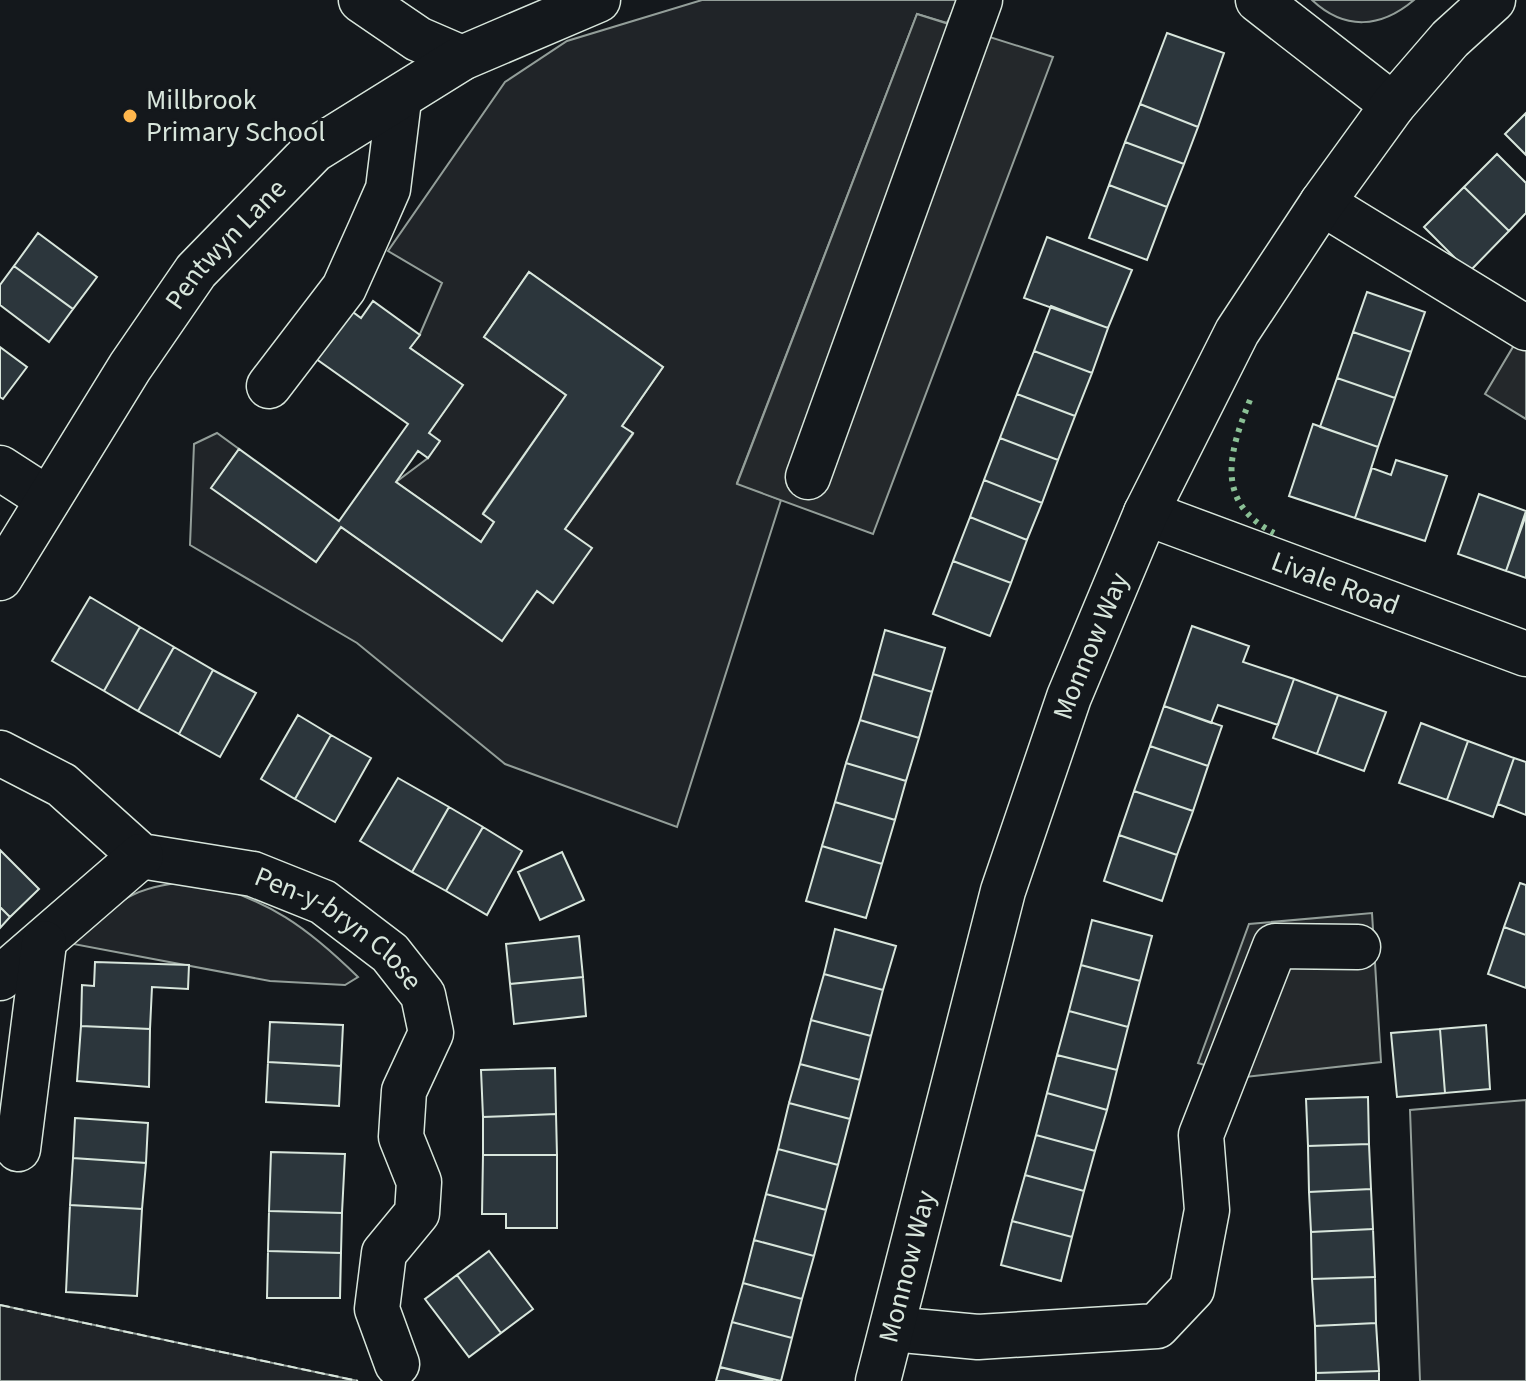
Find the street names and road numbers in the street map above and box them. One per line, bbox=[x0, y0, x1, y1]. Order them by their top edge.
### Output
street label: Pentwyn Lane bbox=[155, 170, 296, 318]
street label: Livale Road bbox=[1266, 541, 1405, 625]
street label: Monnow Way bbox=[1043, 566, 1139, 725]
street label: Pen-y-bryn Close bbox=[249, 857, 432, 999]
street label: Monnow Way bbox=[869, 1186, 946, 1347]

